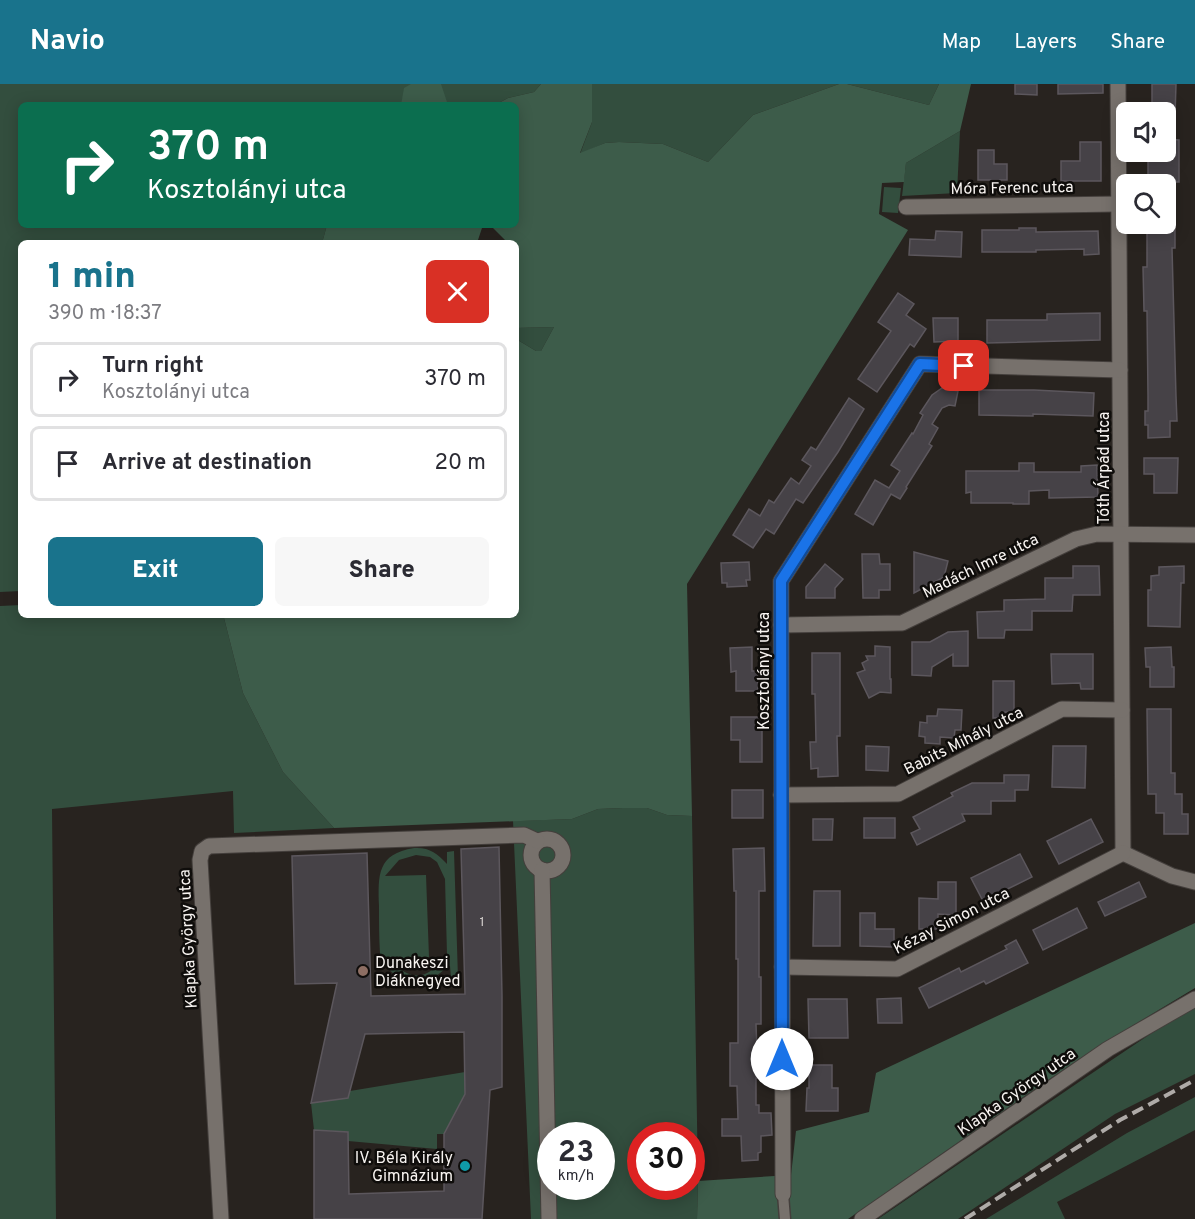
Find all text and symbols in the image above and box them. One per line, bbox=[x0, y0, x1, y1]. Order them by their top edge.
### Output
text: Navio bbox=[30, 24, 105, 60]
text: Map bbox=[942, 29, 981, 56]
text: Layers bbox=[1014, 29, 1077, 56]
text: Share bbox=[1110, 29, 1165, 56]
map controls bbox=[1116, 102, 1176, 234]
button: sound bbox=[1116, 102, 1176, 162]
text: 370 m bbox=[147, 122, 269, 175]
icon: right bbox=[48, 126, 126, 204]
text: Kosztolányi utca bbox=[147, 174, 346, 208]
button: search bbox=[1116, 174, 1176, 234]
street label: Móra Ferenc utca bbox=[950, 178, 1074, 200]
text: 1 min bbox=[48, 255, 136, 301]
button: close bbox=[426, 260, 489, 323]
text: 390 m · 18:37 bbox=[48, 301, 162, 327]
pin bbox=[938, 340, 989, 391]
icon: arrive bbox=[947, 349, 980, 382]
text: Turn right bbox=[102, 353, 204, 380]
icon: right bbox=[51, 363, 84, 396]
text: 370 m bbox=[424, 366, 486, 393]
text: Kosztolányi utca bbox=[102, 380, 250, 406]
street label: Tóth Árpád utca bbox=[1093, 411, 1115, 525]
icon: arrive bbox=[51, 447, 84, 480]
text: Arrive at destination bbox=[102, 450, 312, 477]
text: 20 m bbox=[435, 450, 486, 477]
street label: Madách Imre utca bbox=[919, 530, 1042, 604]
button: Exit bbox=[48, 537, 263, 606]
button: Share bbox=[275, 537, 489, 606]
street label: Kosztolányi utca bbox=[755, 612, 775, 730]
street label: Babits Mihály utca bbox=[901, 703, 1027, 780]
street label: Klapka György utca bbox=[175, 869, 203, 1009]
street label: Kézay Simon utca bbox=[890, 884, 1013, 960]
house number: 1 bbox=[479, 914, 485, 931]
place label: Dunakeszi Diáknegyed bbox=[375, 954, 461, 992]
marker: Dunakeszi Diáknegyed bbox=[356, 964, 370, 978]
position arrow bbox=[750, 1027, 814, 1091]
street label: Klapka György utca bbox=[954, 1044, 1080, 1141]
speed limit sign: 30 bbox=[627, 1122, 705, 1200]
text: 23 bbox=[558, 1135, 594, 1172]
place label: IV. Béla Király Gimnázium bbox=[355, 1149, 453, 1187]
marker: IV. Béla Király Gimnázium bbox=[458, 1159, 472, 1173]
text: km/h bbox=[558, 1167, 594, 1186]

